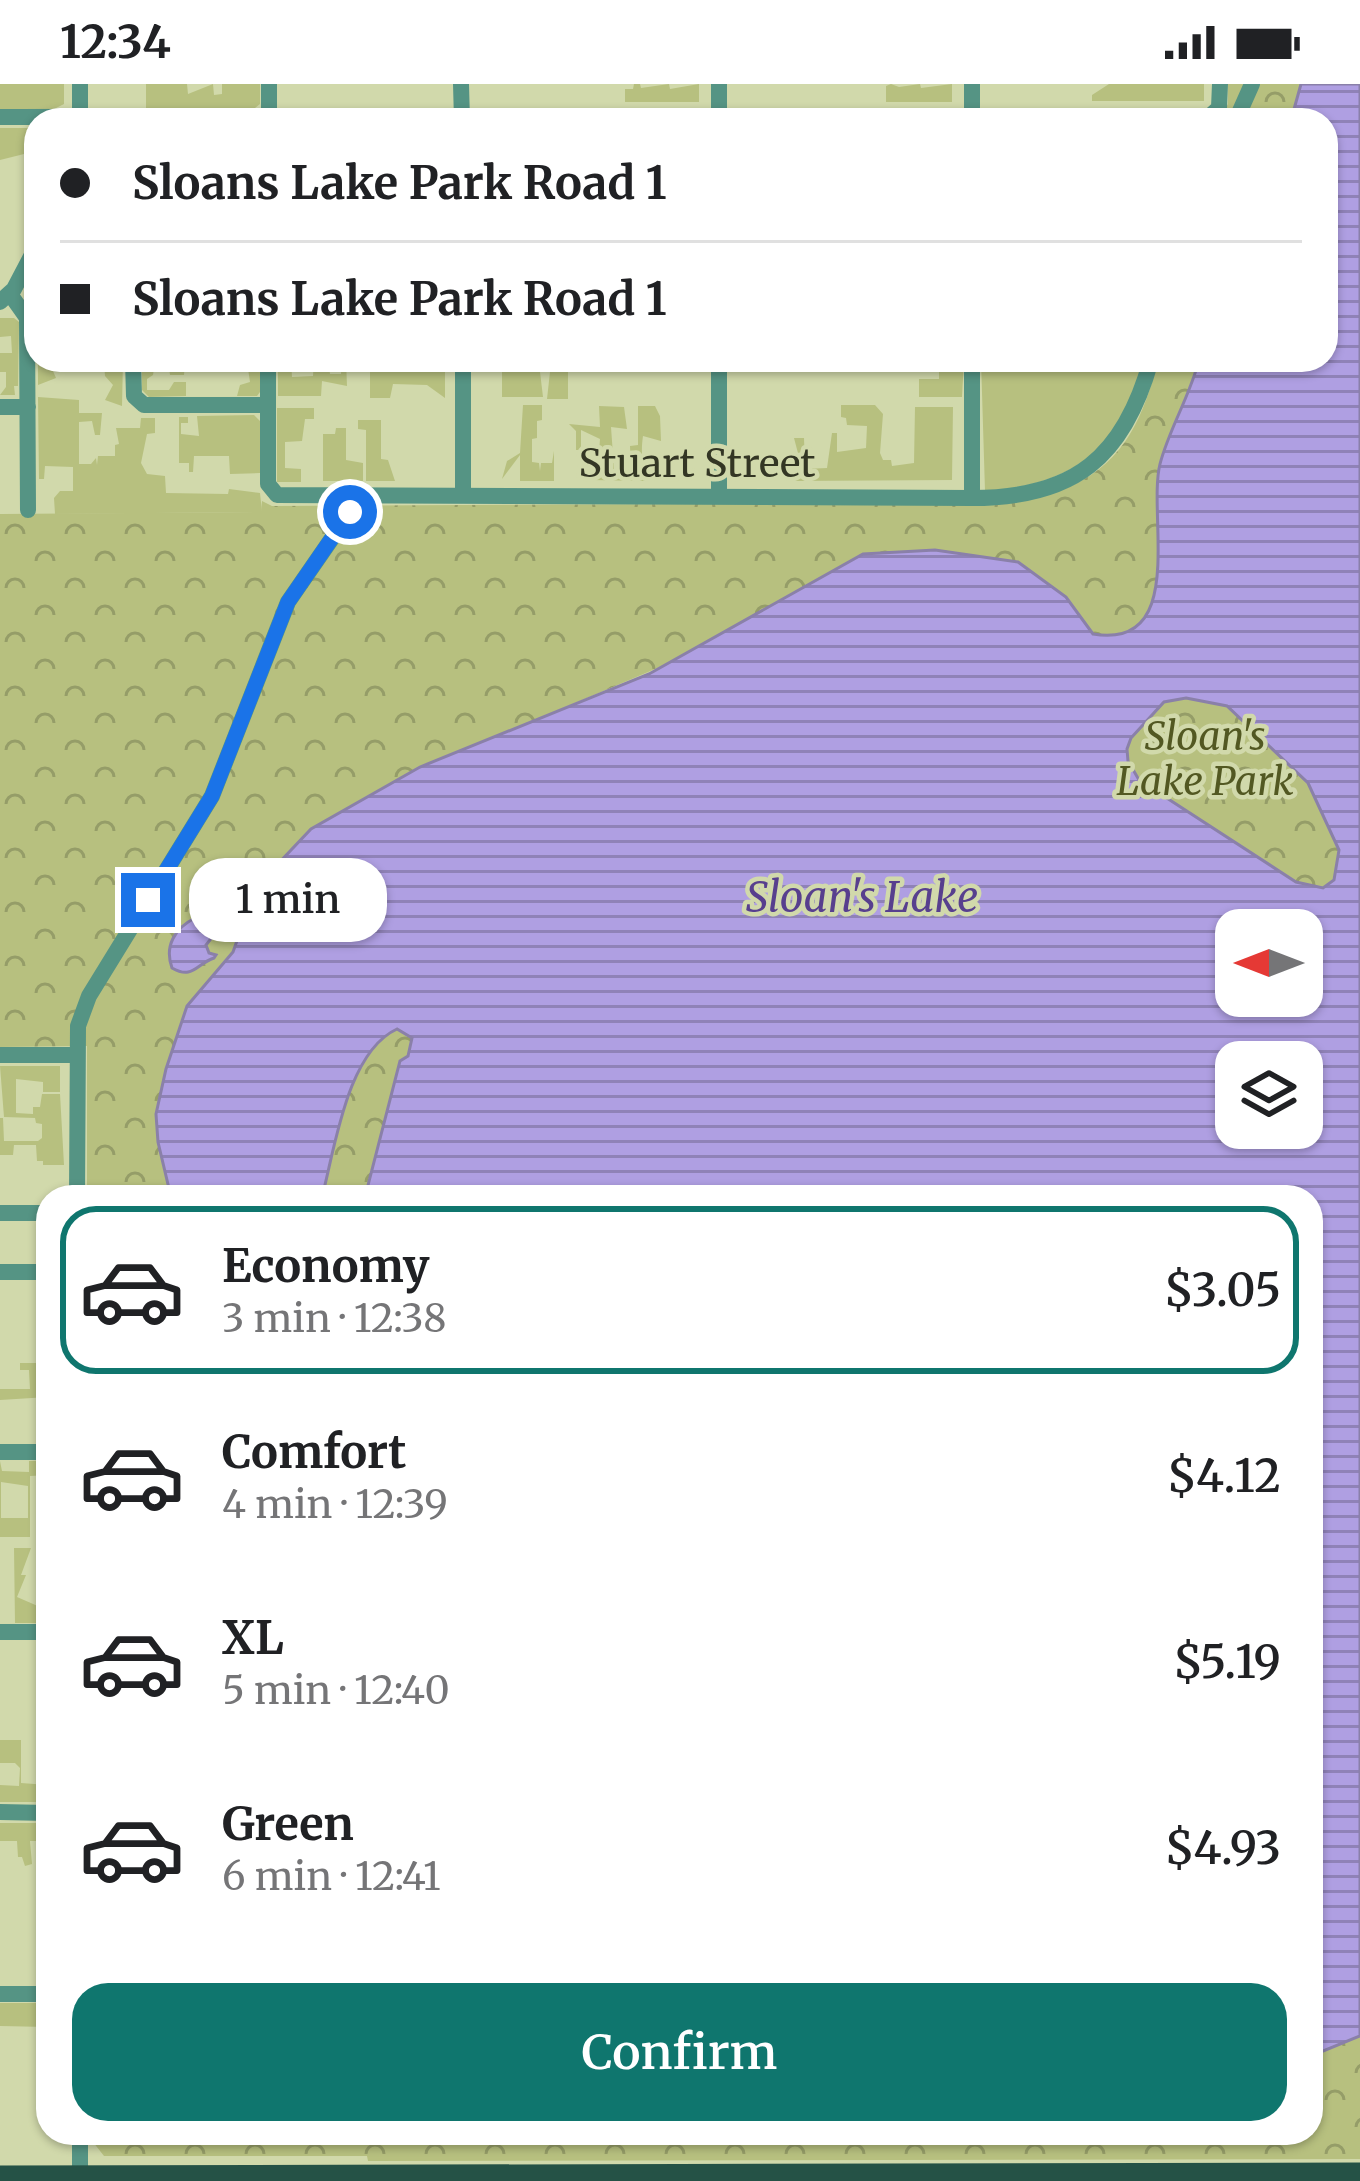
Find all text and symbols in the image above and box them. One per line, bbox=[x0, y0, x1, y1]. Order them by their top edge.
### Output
text: 12:34 bbox=[60, 14, 171, 70]
text: Sloans Lake Park Road 1 bbox=[132, 155, 667, 211]
text: Sloans Lake Park Road 1 bbox=[132, 271, 667, 327]
street label: Stuart Street bbox=[578, 439, 816, 488]
route start bbox=[323, 485, 377, 539]
park label: Sloan's Lake Park bbox=[1116, 712, 1294, 806]
callout: 1 min bbox=[190, 858, 388, 942]
water label: Sloan's Lake bbox=[746, 871, 978, 923]
route end bbox=[121, 873, 175, 927]
text: 1 min bbox=[236, 875, 340, 924]
north arrow bbox=[1215, 909, 1323, 1017]
map controls bbox=[1215, 909, 1323, 1149]
button: layers bbox=[1215, 1041, 1323, 1149]
icon: car bbox=[78, 1236, 186, 1344]
text: Economy bbox=[222, 1238, 430, 1294]
text: $3.05 bbox=[1164, 1262, 1281, 1318]
text: 3 min · 12:38 bbox=[222, 1294, 446, 1343]
icon: car bbox=[78, 1422, 186, 1530]
text: Comfort bbox=[222, 1424, 406, 1480]
text: $4.12 bbox=[1167, 1448, 1281, 1504]
text: 4 min · 12:39 bbox=[222, 1480, 448, 1529]
icon: car bbox=[78, 1608, 186, 1716]
text: XL bbox=[222, 1610, 284, 1666]
text: $5.19 bbox=[1173, 1634, 1281, 1690]
text: 5 min · 12:40 bbox=[222, 1666, 450, 1715]
icon: car bbox=[78, 1794, 186, 1902]
text: Green bbox=[222, 1796, 354, 1852]
text: $4.93 bbox=[1164, 1820, 1281, 1876]
text: 6 min · 12:41 bbox=[222, 1852, 441, 1901]
button: Confirm bbox=[72, 1983, 1287, 2121]

